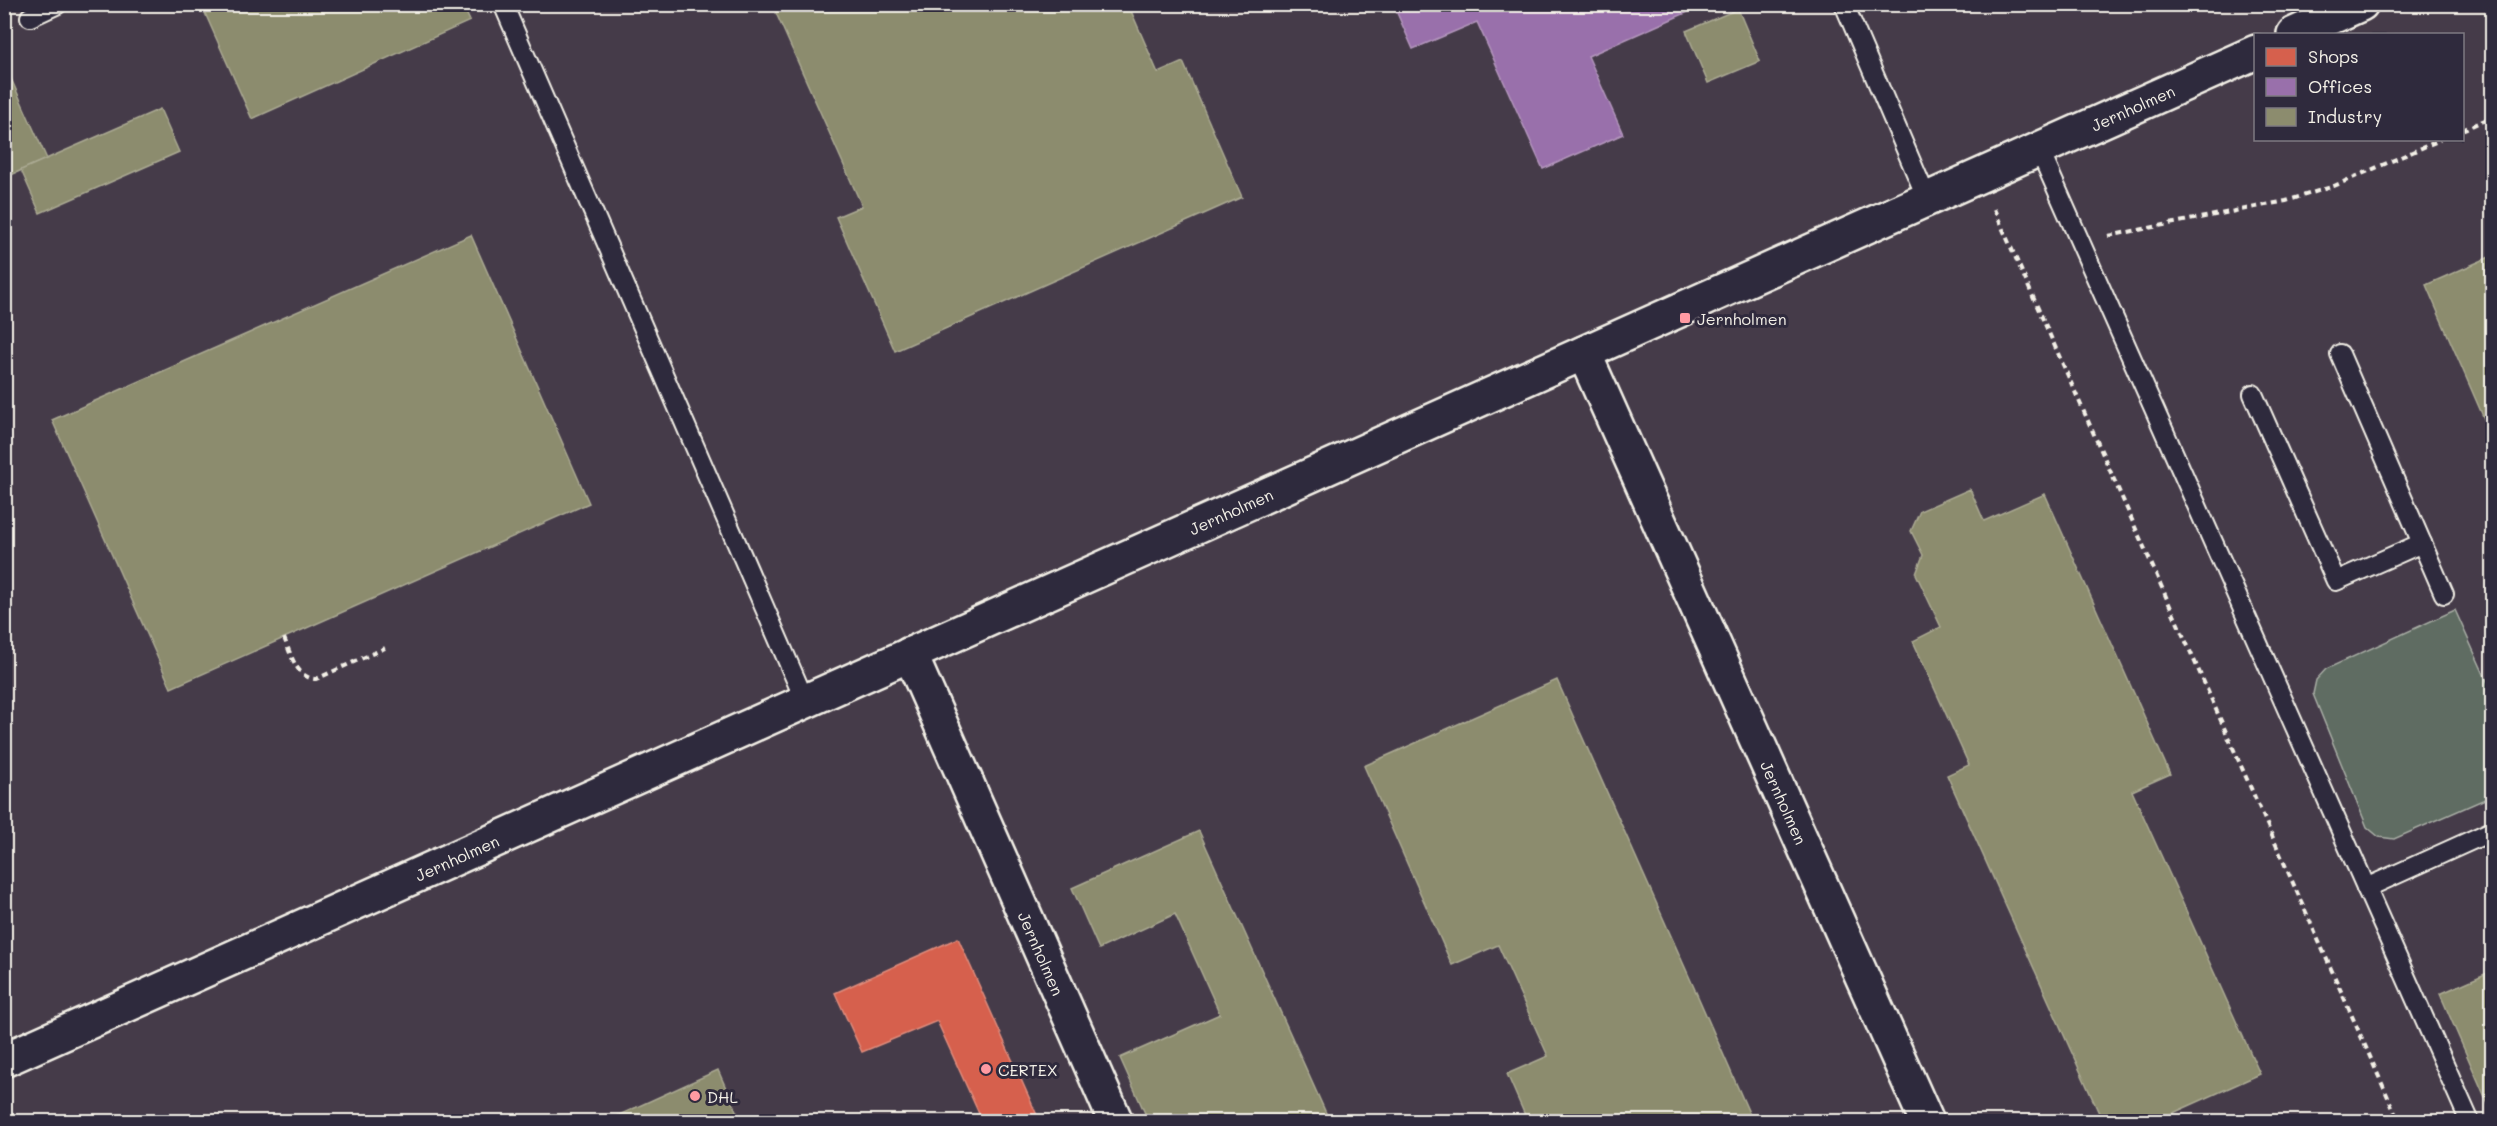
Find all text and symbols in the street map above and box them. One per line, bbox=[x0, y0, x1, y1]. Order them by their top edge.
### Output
legend bbox=[2254, 33, 2464, 141]
text: Shops bbox=[2308, 44, 2359, 68]
text: Offices bbox=[2308, 74, 2372, 98]
street label: Jernholmen bbox=[2087, 79, 2178, 135]
text: Industry bbox=[2308, 104, 2382, 128]
place label: Jernholmen bbox=[1697, 308, 1787, 329]
marker: Jernholmen bbox=[1678, 311, 1692, 325]
street label: Jernholmen bbox=[1185, 483, 1276, 539]
street label: Jernholmen bbox=[1757, 757, 1812, 848]
street label: Jernholmen bbox=[411, 829, 502, 885]
street label: Jernholmen bbox=[1014, 908, 1069, 999]
place label: CERTEX bbox=[998, 1059, 1058, 1080]
marker: CERTEX bbox=[979, 1062, 993, 1076]
place label: DHL bbox=[707, 1086, 738, 1107]
marker: DHL bbox=[688, 1089, 702, 1103]

